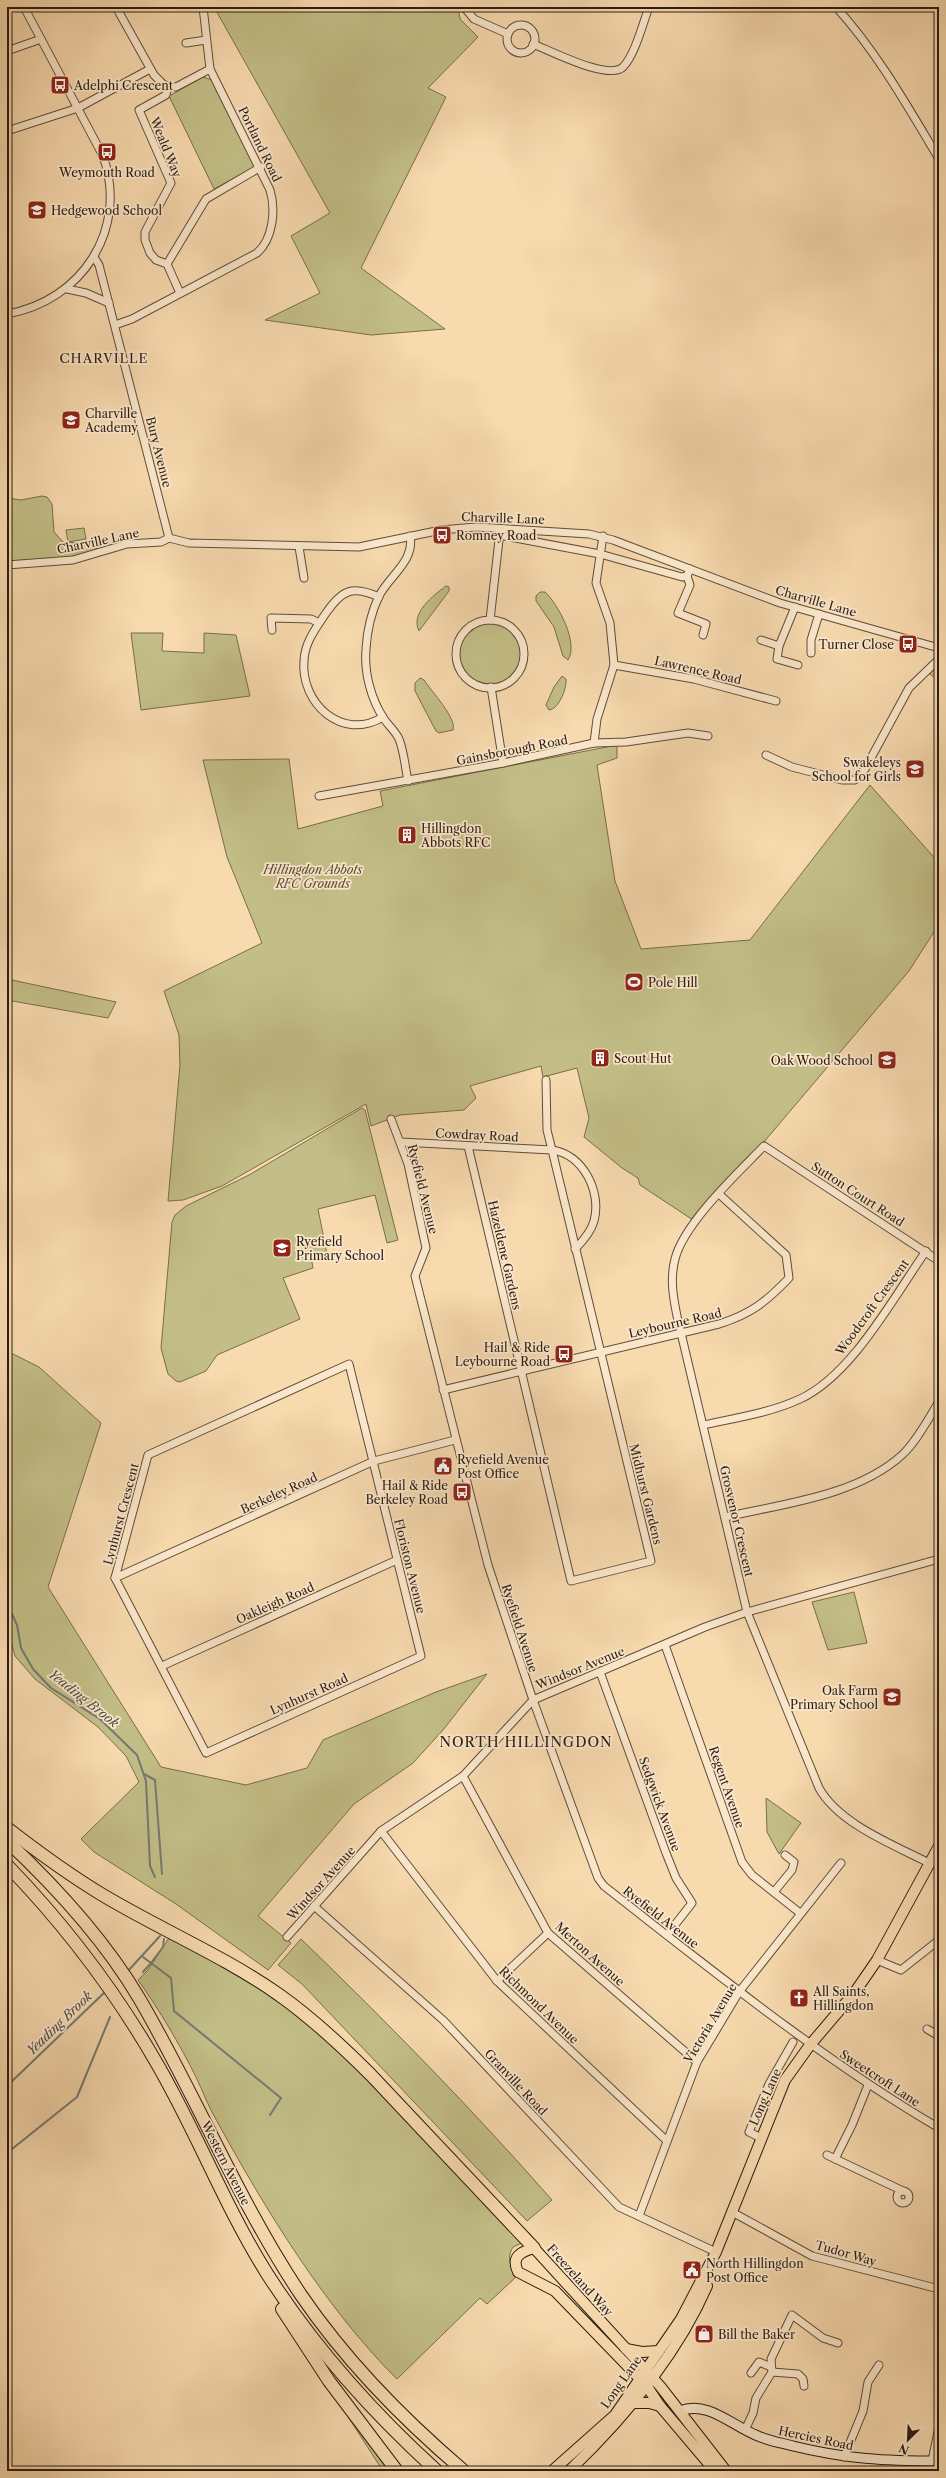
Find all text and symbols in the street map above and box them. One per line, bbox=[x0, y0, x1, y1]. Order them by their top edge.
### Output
bus stop icon: Adelphi Crescent bbox=[49, 74, 71, 96]
place label: Adelphi Crescent bbox=[73, 78, 174, 93]
street label: Portland Road bbox=[235, 104, 285, 185]
street label: Weald Way bbox=[147, 114, 185, 180]
bus stop icon: Weymouth Road bbox=[96, 141, 118, 163]
place label: Weymouth Road bbox=[58, 165, 156, 180]
school or university icon: Hedgewood School bbox=[26, 199, 48, 221]
place label: Hedgewood School bbox=[51, 203, 162, 218]
district label: CHARVILLE bbox=[59, 350, 149, 366]
place label: Charville Academy bbox=[84, 406, 138, 435]
school or university icon: Charville Academy bbox=[60, 409, 82, 431]
street label: Bury Avenue bbox=[143, 415, 175, 489]
street label: Charville Lane bbox=[461, 509, 545, 527]
bus stop icon: Romney Road bbox=[431, 524, 453, 546]
street label: Charville Lane bbox=[55, 525, 141, 557]
place label: Romney Road bbox=[456, 528, 537, 543]
street label: Charville Lane bbox=[774, 582, 859, 620]
bus stop icon: Turner Close bbox=[897, 633, 919, 655]
place label: Turner Close bbox=[819, 637, 894, 652]
street label: Lawrence Road bbox=[653, 653, 744, 687]
street label: Gainsborough Road bbox=[455, 732, 570, 768]
place label: Swakeleys School for Girls bbox=[812, 755, 901, 784]
school or university icon: Swakeleys School for Girls bbox=[904, 758, 926, 780]
place label: Hillingdon Abbots RFC bbox=[420, 821, 490, 850]
building icon: Hillingdon Abbots RFC bbox=[396, 824, 418, 846]
park label: Hillingdon Abbots RFC Grounds bbox=[262, 862, 363, 891]
sports icon: Pole Hill bbox=[623, 971, 645, 993]
place label: Pole Hill bbox=[648, 975, 698, 990]
building icon: Scout Hut bbox=[589, 1047, 611, 1069]
school or university icon: Oak Wood School bbox=[876, 1049, 898, 1071]
place label: Scout Hut bbox=[614, 1051, 672, 1066]
place label: Oak Wood School bbox=[771, 1053, 873, 1068]
street label: Cowdray Road bbox=[435, 1125, 520, 1145]
street label: Ryefield Avenue bbox=[405, 1143, 441, 1236]
street label: Sutton Court Road bbox=[809, 1158, 908, 1230]
street label: Hazeldene Gardens bbox=[485, 1199, 525, 1311]
place label: Ryefield Primary School bbox=[296, 1234, 384, 1263]
school or university icon: Ryefield Primary School bbox=[271, 1237, 293, 1259]
street label: Woodcroft Crescent bbox=[832, 1255, 912, 1359]
street label: Leybourne Road bbox=[627, 1305, 724, 1341]
place label: Hail & Ride Leybourne Road bbox=[455, 1340, 551, 1369]
bus stop icon: Hail & Ride Leybourne Road bbox=[553, 1343, 575, 1365]
street label: Midhurst Gardens bbox=[626, 1442, 666, 1546]
place label: Ryefield Avenue Post Office bbox=[457, 1452, 549, 1481]
public building icon: Ryefield Avenue Post Office bbox=[432, 1455, 454, 1477]
street label: Lynhurst Crescent bbox=[100, 1461, 142, 1567]
street label: Grosvenor Crescent bbox=[717, 1464, 757, 1579]
street label: Berkeley Road bbox=[238, 1469, 320, 1517]
place label: Hail & Ride Berkeley Road bbox=[365, 1478, 449, 1507]
bus stop icon: Hail & Ride Berkeley Road bbox=[451, 1481, 473, 1503]
street label: Floriston Avenue bbox=[391, 1517, 429, 1615]
street label: Oakleigh Road bbox=[234, 1579, 317, 1627]
street label: Ryefield Avenue bbox=[499, 1582, 541, 1674]
street label: Windsor Avenue bbox=[533, 1643, 627, 1693]
water label: Yeading Brook bbox=[46, 1666, 123, 1731]
street label: Lynhurst Road bbox=[268, 1670, 351, 1718]
place label: Oak Farm Primary School bbox=[790, 1683, 878, 1712]
school or university icon: Oak Farm Primary School bbox=[881, 1686, 903, 1708]
district label: NORTH HILLINGDON bbox=[439, 1733, 613, 1751]
street label: Regent Avenue bbox=[706, 1744, 748, 1830]
street label: Sedgwick Avenue bbox=[636, 1755, 684, 1854]
street label: Windsor Avenue bbox=[283, 1843, 358, 1924]
street label: Ryefield Avenue bbox=[620, 1883, 702, 1951]
street label: Merton Avenue bbox=[552, 1919, 628, 1989]
street label: Richmond Avenue bbox=[496, 1963, 582, 2047]
street label: Victoria Avenue bbox=[680, 1980, 740, 2066]
place label: All Saints, Hillingdon bbox=[812, 1984, 874, 2013]
church icon: All Saints, Hillingdon bbox=[788, 1987, 810, 2009]
water label: Yeading Brook bbox=[23, 1988, 95, 2058]
street label: Granville Road bbox=[482, 2046, 551, 2119]
street label: Sweetcroft Lane bbox=[837, 2046, 923, 2110]
street label: Long Lane bbox=[746, 2066, 784, 2128]
street label: Western Avenue bbox=[198, 2117, 254, 2208]
street label: Tudor Way bbox=[814, 2237, 879, 2269]
street label: Freezeland Way bbox=[544, 2241, 616, 2319]
place label: North Hillingdon Post Office bbox=[706, 2256, 804, 2285]
public building icon: North Hillingdon Post Office bbox=[681, 2259, 703, 2281]
shop icon: Bill the Baker bbox=[693, 2323, 715, 2345]
place label: Bill the Baker bbox=[718, 2327, 795, 2342]
street label: Long Lane bbox=[597, 2353, 645, 2411]
north arrow bbox=[888, 2420, 928, 2460]
street label: Hercies Road bbox=[777, 2423, 856, 2453]
text: N bbox=[896, 2441, 911, 2457]

